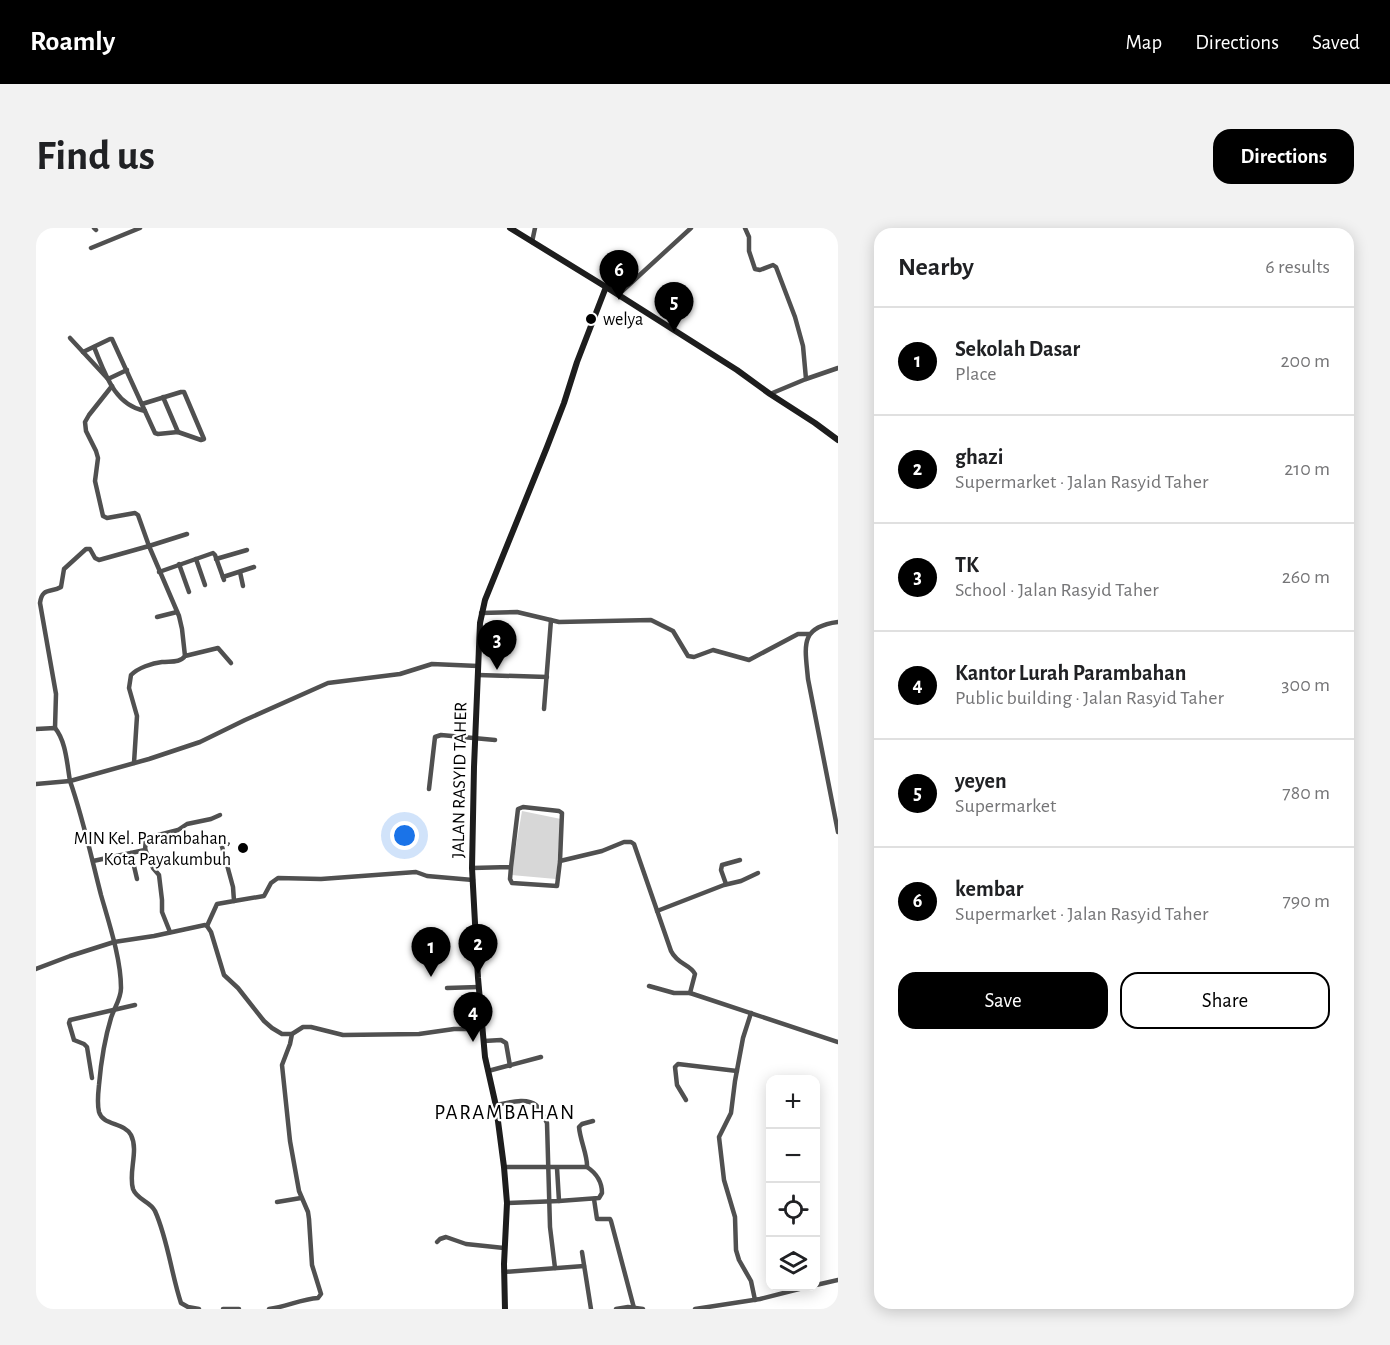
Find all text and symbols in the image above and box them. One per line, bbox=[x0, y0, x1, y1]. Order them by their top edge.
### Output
text: Roamly bbox=[30, 28, 115, 56]
text: Map bbox=[1126, 32, 1162, 53]
text: Directions bbox=[1195, 32, 1279, 53]
text: Saved bbox=[1312, 32, 1360, 53]
button: Directions bbox=[1213, 129, 1354, 184]
text: Find us bbox=[36, 135, 155, 177]
pin: 6 bbox=[600, 250, 638, 300]
text: Nearby bbox=[898, 254, 974, 280]
text: 6 results bbox=[1265, 257, 1330, 277]
pin: 5 bbox=[654, 282, 694, 332]
place label: welya bbox=[603, 311, 643, 329]
marker: welya bbox=[584, 312, 598, 326]
text: Sekolah Dasar bbox=[955, 338, 1080, 360]
text: 1 bbox=[914, 351, 921, 371]
text: 200 m bbox=[1280, 351, 1330, 371]
text: Place bbox=[955, 364, 996, 384]
text: ghazi bbox=[955, 446, 1003, 468]
text: 2 bbox=[913, 459, 922, 479]
text: 210 m bbox=[1284, 459, 1330, 479]
text: Supermarket · Jalan Rasyid Taher bbox=[955, 472, 1208, 492]
text: TK bbox=[955, 554, 979, 576]
text: 3 bbox=[913, 567, 922, 587]
text: 260 m bbox=[1282, 567, 1330, 587]
text: School · Jalan Rasyid Taher bbox=[955, 580, 1159, 600]
pin: 3 bbox=[478, 620, 516, 670]
text: Kantor Lurah Parambahan bbox=[955, 662, 1186, 684]
text: 4 bbox=[912, 675, 923, 695]
text: 300 m bbox=[1281, 675, 1330, 695]
text: Public building · Jalan Rasyid Taher bbox=[955, 688, 1224, 708]
street label: JALAN RASYID TAHER bbox=[450, 702, 470, 858]
text: yeyen bbox=[955, 770, 1007, 792]
text: 5 bbox=[913, 783, 922, 803]
text: 780 m bbox=[1282, 783, 1330, 803]
text: Supermarket bbox=[955, 796, 1056, 816]
your location bbox=[390, 821, 419, 850]
place label: MIN Kel. Parambahan, Kota Payakumbuh bbox=[74, 830, 231, 869]
marker: MIN Kel. Parambahan, Kota Payakumbuh bbox=[236, 841, 250, 855]
text: kembar bbox=[955, 878, 1023, 900]
text: 6 bbox=[913, 891, 922, 911]
text: 790 m bbox=[1282, 891, 1330, 911]
text: Supermarket · Jalan Rasyid Taher bbox=[955, 904, 1208, 924]
pin: 2 bbox=[458, 924, 498, 974]
pin: 1 bbox=[412, 928, 450, 977]
button: Save bbox=[898, 972, 1108, 1029]
button: Share bbox=[1120, 972, 1330, 1029]
pin: 4 bbox=[454, 992, 492, 1042]
map controls bbox=[766, 1075, 820, 1291]
button: + bbox=[766, 1075, 820, 1129]
district label: PARAMBAHAN bbox=[434, 1102, 576, 1123]
button: − bbox=[766, 1129, 820, 1183]
button: locate bbox=[766, 1183, 820, 1237]
button: layers bbox=[766, 1237, 820, 1291]

